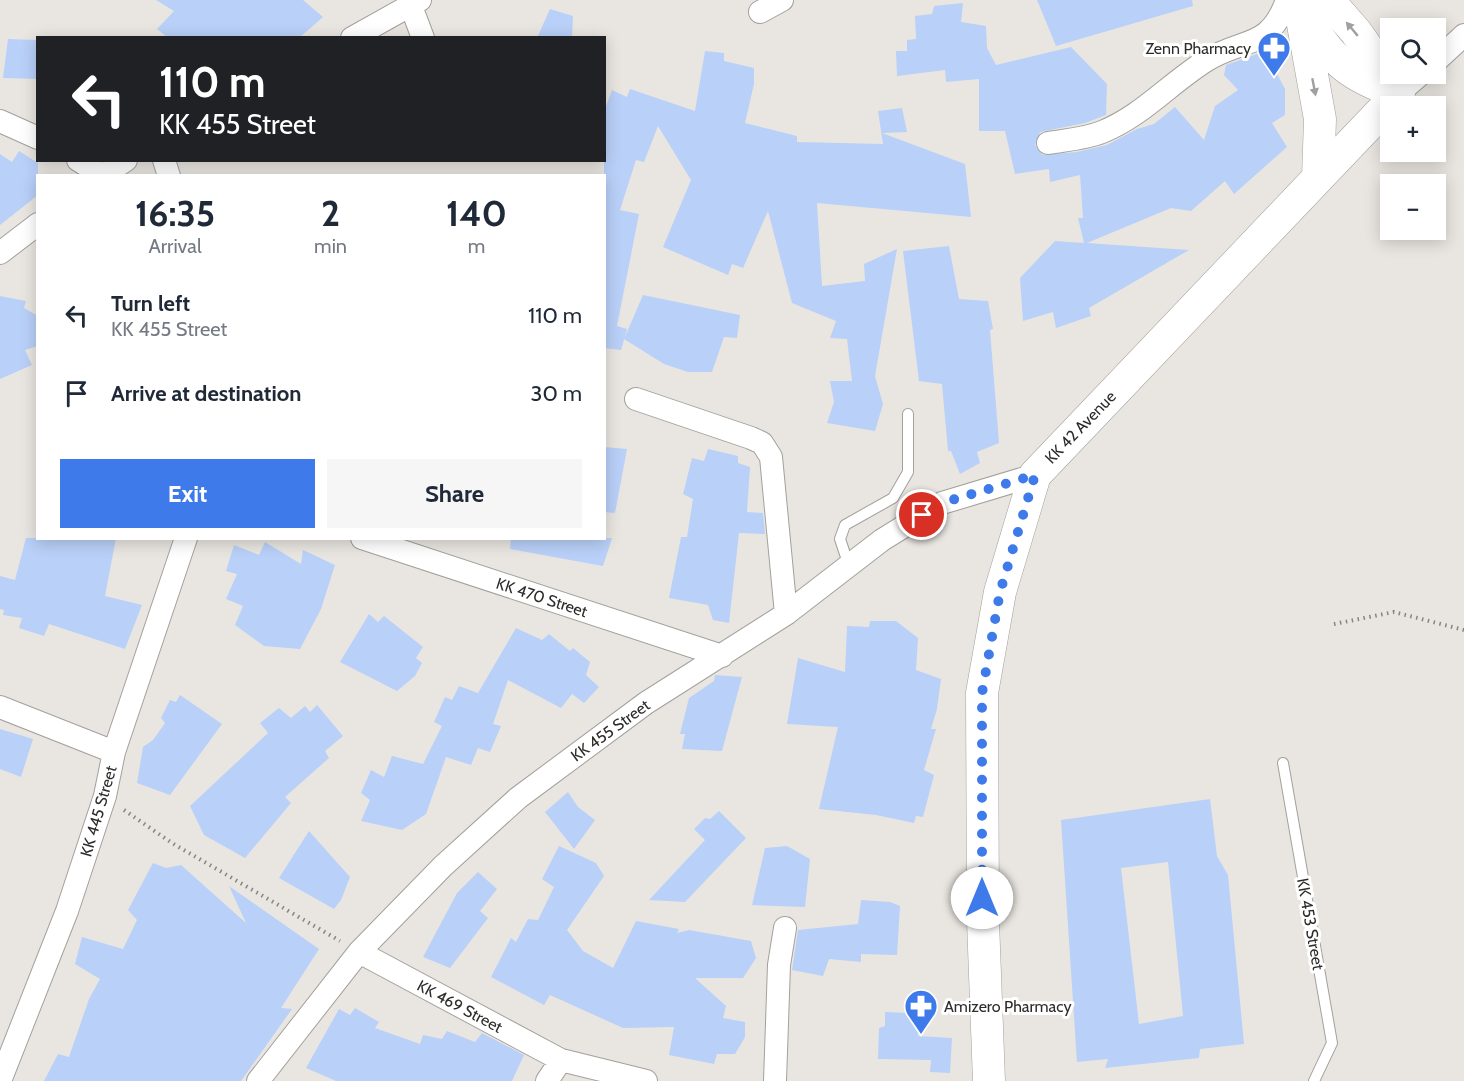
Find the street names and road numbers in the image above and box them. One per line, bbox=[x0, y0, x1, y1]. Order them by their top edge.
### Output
street label: KK 42 Avenue bbox=[1041, 387, 1120, 468]
street label: KK 470 Street bbox=[494, 574, 590, 621]
street label: KK 455 Street bbox=[567, 695, 654, 765]
street label: KK 445 Street bbox=[76, 763, 121, 859]
street label: KK 453 Street bbox=[1293, 877, 1328, 972]
street label: KK 469 Street bbox=[414, 976, 506, 1037]

